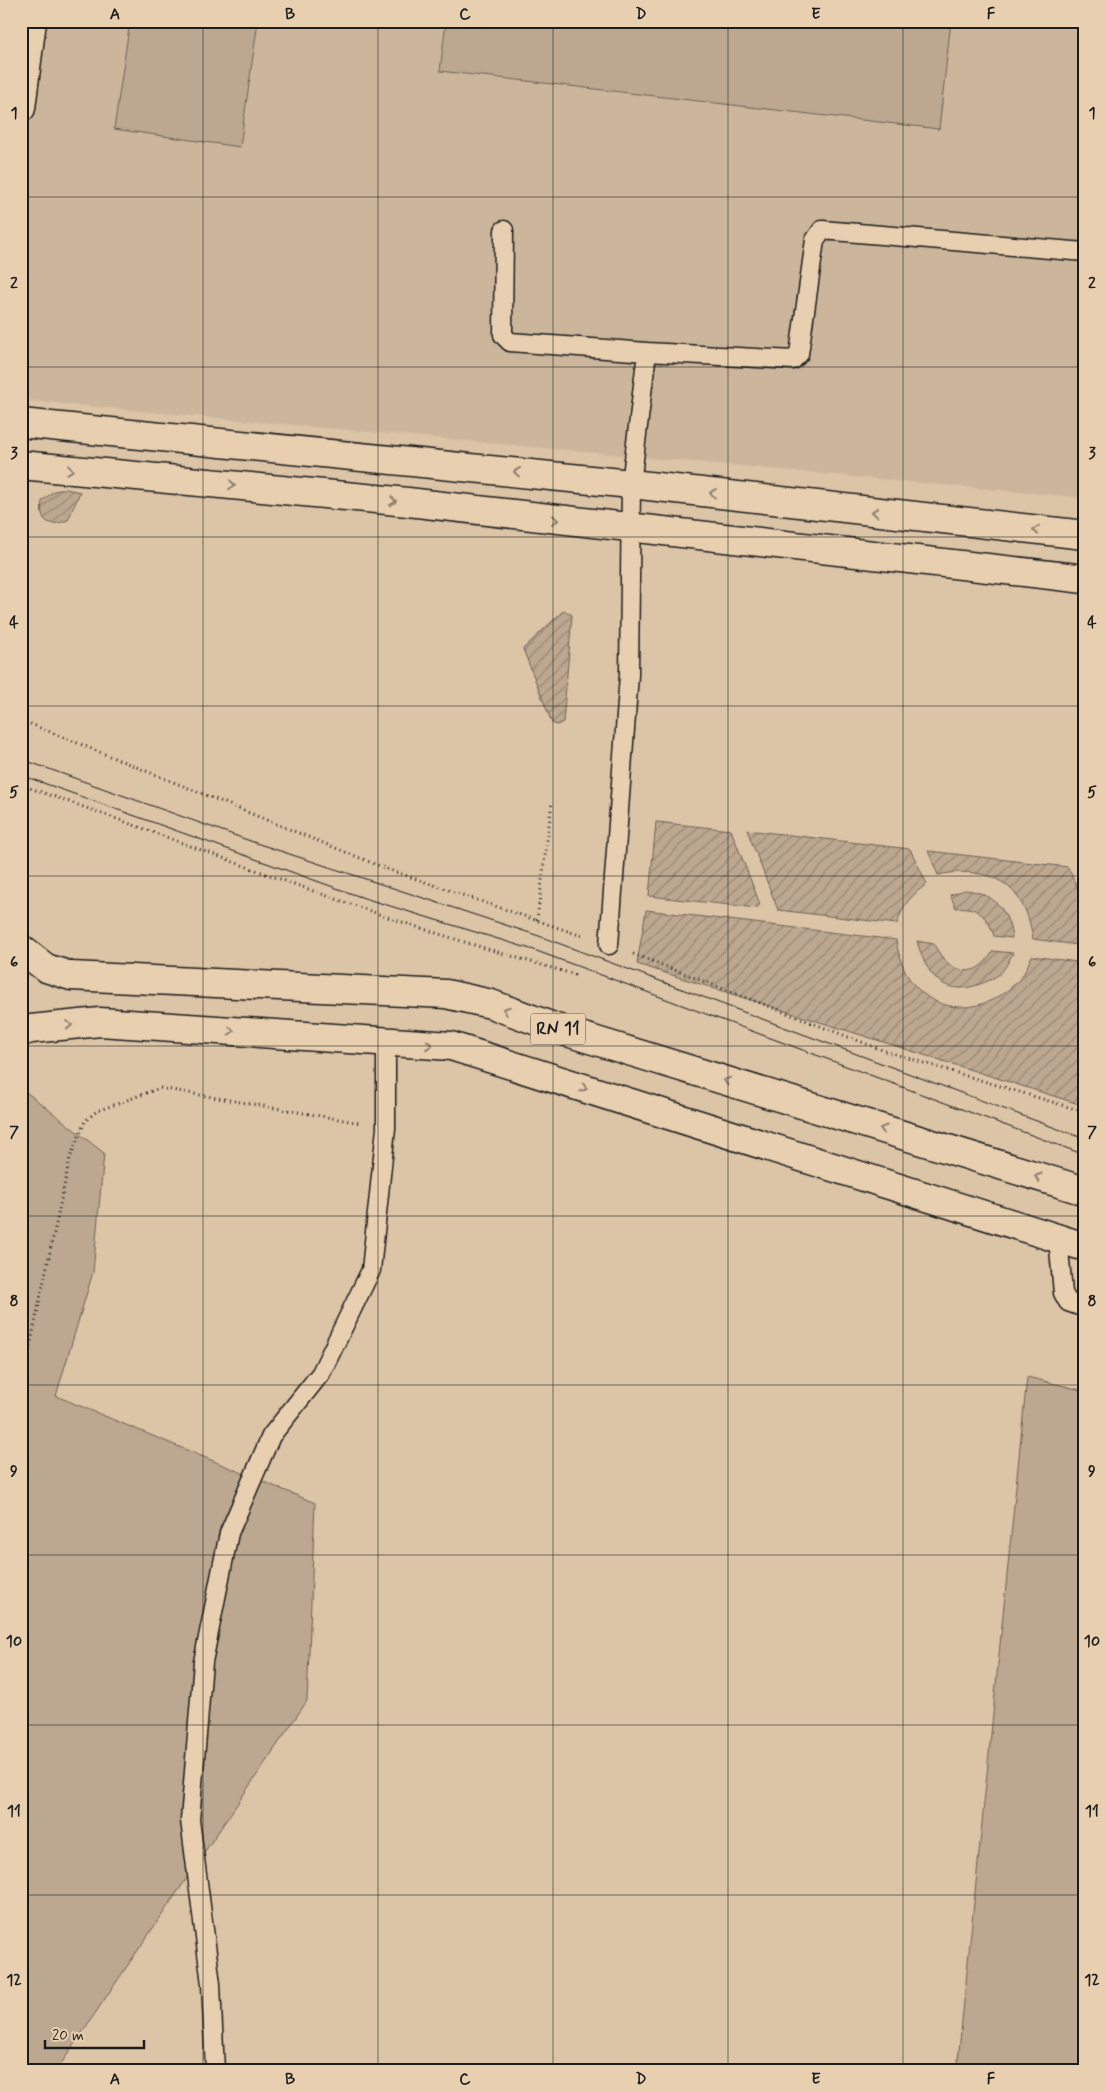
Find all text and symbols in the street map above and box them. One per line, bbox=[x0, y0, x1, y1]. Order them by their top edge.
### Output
text: A bbox=[110, 4, 120, 25]
text: B bbox=[285, 4, 295, 25]
text: C bbox=[459, 4, 471, 25]
text: D bbox=[635, 4, 647, 25]
text: E bbox=[811, 4, 821, 25]
text: F bbox=[987, 4, 996, 25]
text: 1 bbox=[10, 103, 18, 124]
text: 1 bbox=[1088, 103, 1096, 124]
text: 2 bbox=[10, 273, 18, 294]
text: 2 bbox=[1088, 273, 1096, 294]
text: 3 bbox=[10, 443, 18, 464]
text: 3 bbox=[1088, 443, 1096, 464]
one-way arrow bbox=[66, 464, 74, 475]
one-way arrow bbox=[513, 467, 521, 478]
one-way arrow bbox=[228, 479, 236, 490]
one-way arrow bbox=[709, 488, 717, 499]
one-way arrow bbox=[390, 495, 398, 506]
one-way arrow bbox=[871, 506, 879, 517]
one-way arrow bbox=[551, 514, 559, 525]
one-way arrow bbox=[1032, 525, 1040, 536]
text: 4 bbox=[9, 612, 19, 633]
text: 4 bbox=[1087, 612, 1097, 633]
text: 5 bbox=[9, 782, 19, 803]
text: 5 bbox=[1087, 782, 1097, 803]
text: 6 bbox=[10, 952, 18, 973]
text: 6 bbox=[1088, 952, 1096, 973]
one-way arrow bbox=[503, 1006, 511, 1016]
road number: RN 11 bbox=[530, 1014, 586, 1044]
one-way arrow bbox=[66, 1020, 74, 1031]
one-way arrow bbox=[228, 1026, 236, 1037]
one-way arrow bbox=[425, 1039, 433, 1050]
one-way arrow bbox=[724, 1077, 732, 1087]
one-way arrow bbox=[580, 1083, 588, 1093]
text: 7 bbox=[9, 1122, 19, 1143]
text: 7 bbox=[1087, 1122, 1097, 1143]
one-way arrow bbox=[879, 1125, 887, 1135]
one-way arrow bbox=[1035, 1172, 1043, 1182]
text: 8 bbox=[9, 1291, 19, 1312]
text: 8 bbox=[1087, 1291, 1097, 1312]
text: 9 bbox=[10, 1461, 18, 1482]
text: 9 bbox=[1088, 1461, 1096, 1482]
text: 10 bbox=[6, 1631, 22, 1652]
text: 10 bbox=[1084, 1631, 1100, 1652]
text: 11 bbox=[7, 1801, 21, 1822]
text: 11 bbox=[1085, 1801, 1099, 1822]
text: 12 bbox=[6, 1970, 22, 1991]
text: 12 bbox=[1084, 1970, 1100, 1991]
scale bar bbox=[45, 2017, 144, 2049]
text: 20 m bbox=[52, 2026, 84, 2046]
text: A bbox=[110, 2069, 120, 2090]
text: B bbox=[285, 2069, 295, 2090]
text: C bbox=[459, 2069, 471, 2090]
text: D bbox=[635, 2069, 647, 2090]
text: E bbox=[811, 2069, 821, 2090]
text: F bbox=[987, 2069, 996, 2090]

